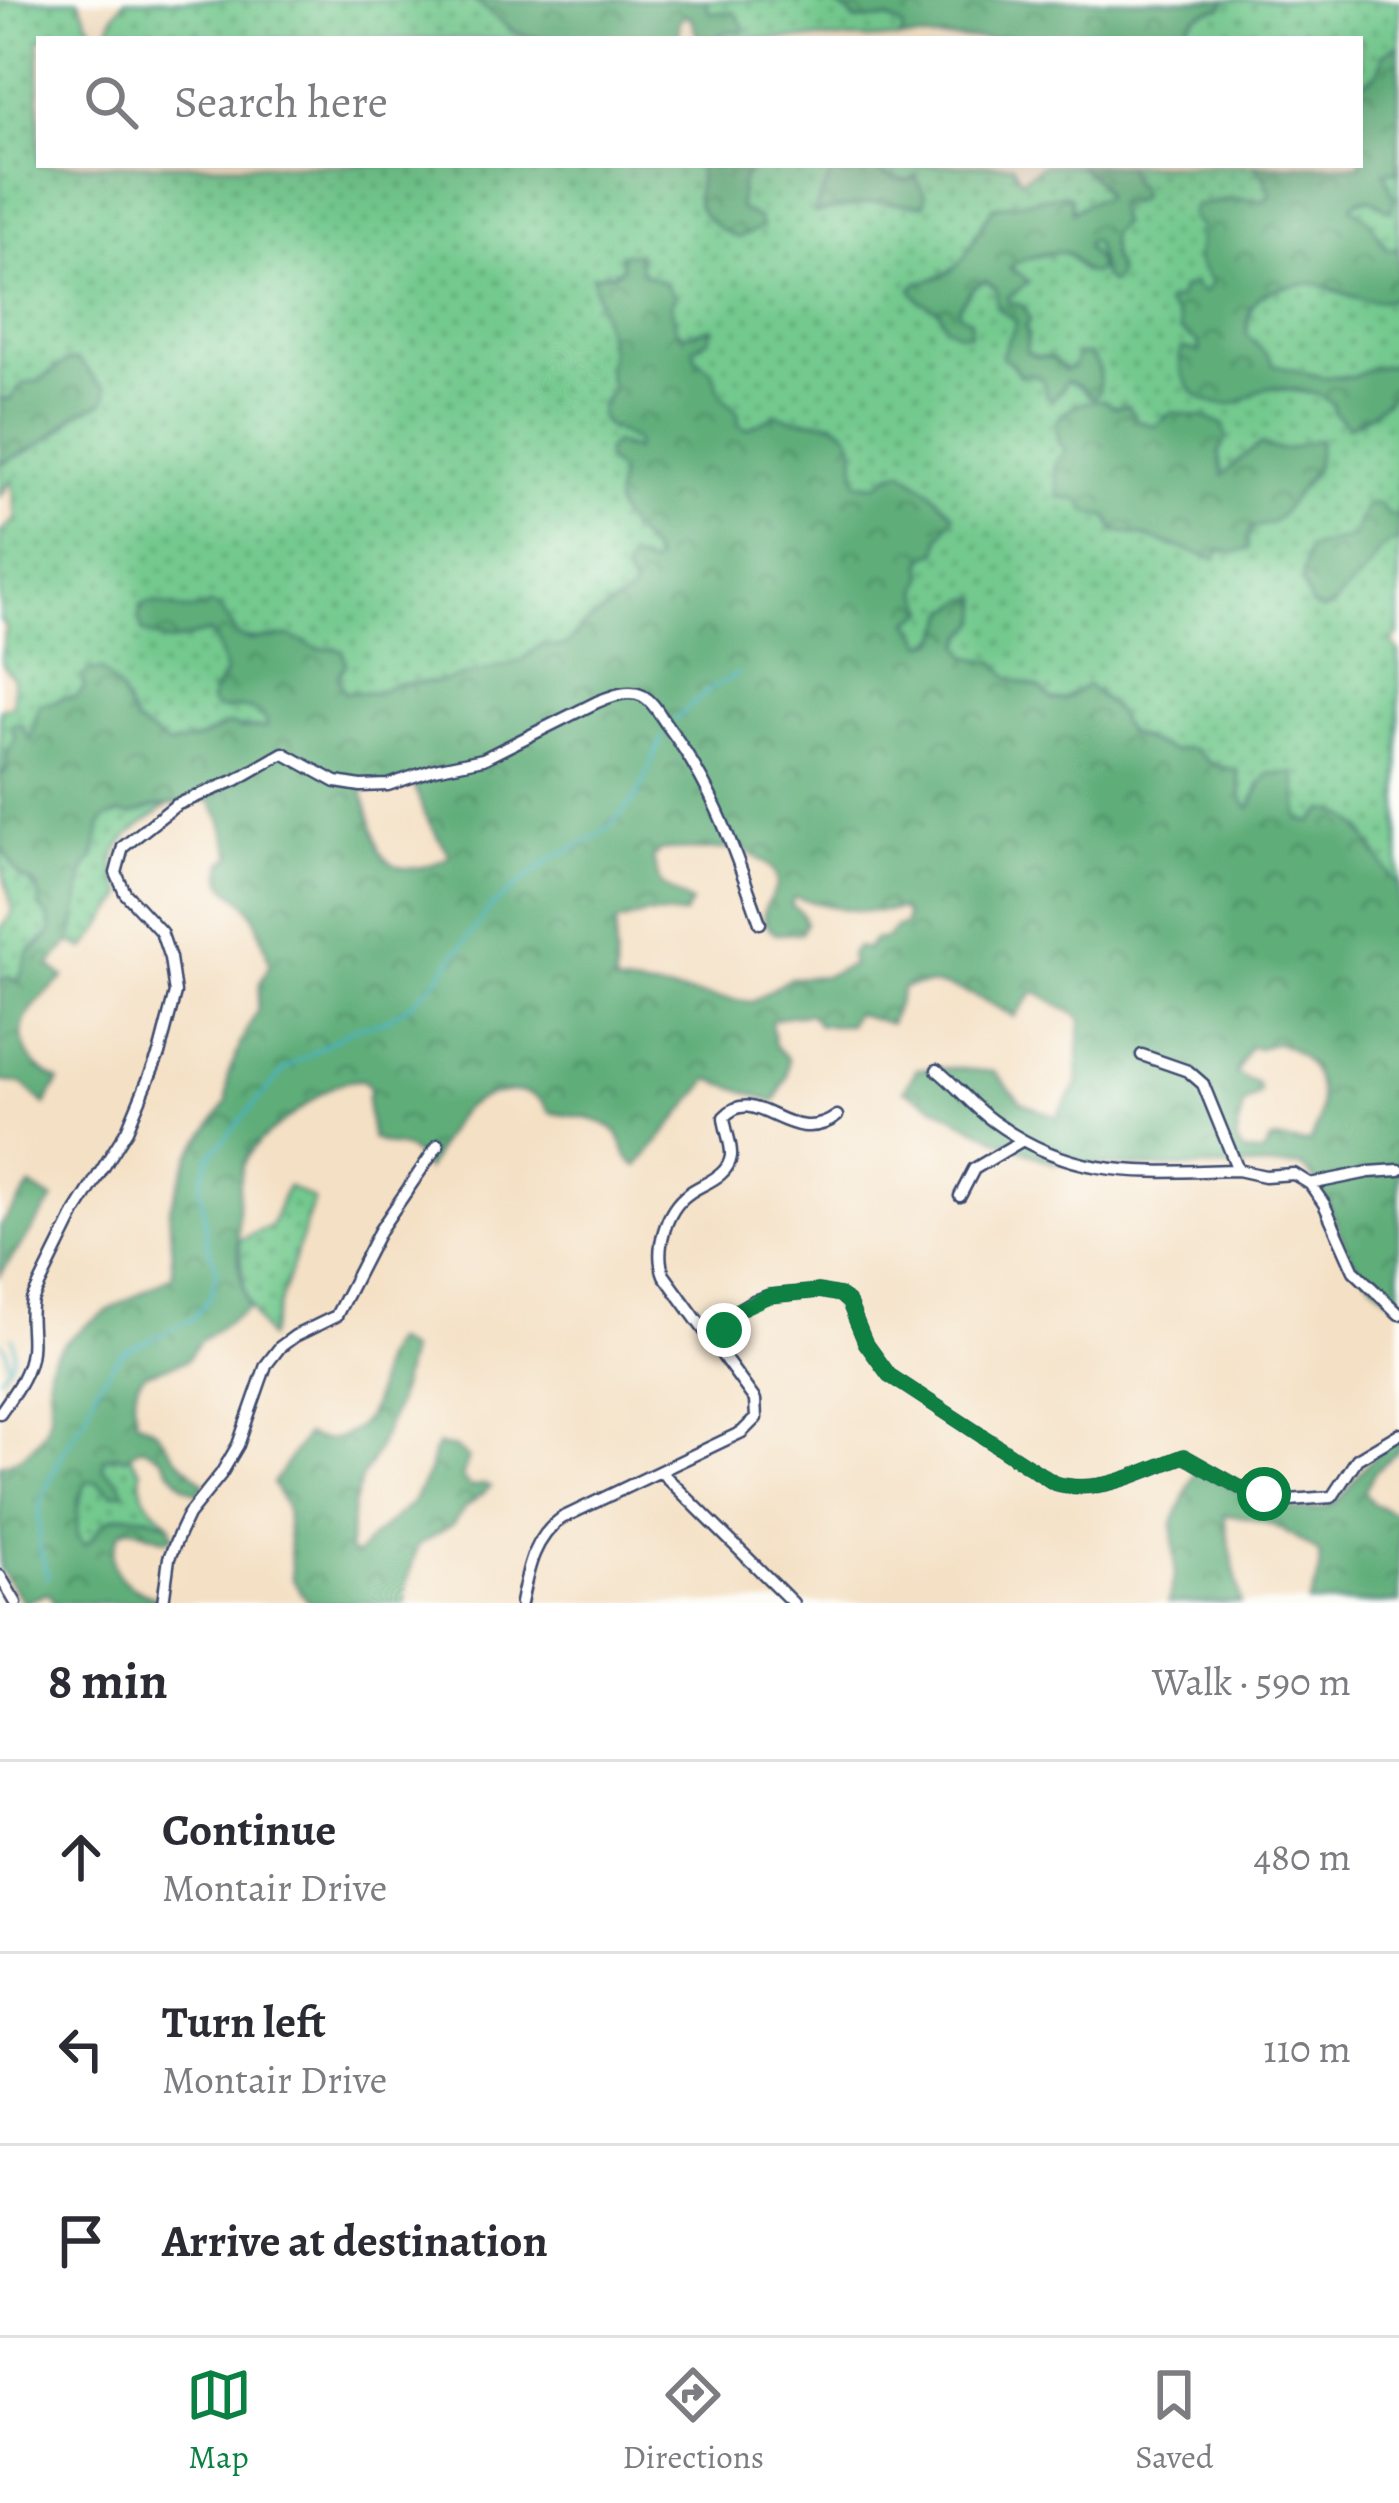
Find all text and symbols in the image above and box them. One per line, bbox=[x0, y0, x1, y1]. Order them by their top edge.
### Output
search box bbox=[36, 36, 1363, 168]
icon: search bbox=[78, 69, 144, 135]
text: Search here bbox=[174, 71, 388, 133]
route end bbox=[697, 1303, 751, 1357]
route start bbox=[1237, 1467, 1291, 1521]
text: 8 min bbox=[48, 1646, 168, 1716]
text: Walk · 590 m bbox=[1152, 1655, 1351, 1708]
text: Continue bbox=[162, 1799, 336, 1861]
icon: ahead bbox=[48, 1824, 114, 1890]
text: 480 m bbox=[1253, 1830, 1351, 1883]
text: Montair Drive bbox=[162, 1861, 387, 1914]
text: Turn left bbox=[162, 1991, 326, 2053]
icon: left bbox=[48, 2016, 114, 2082]
text: 110 m bbox=[1263, 2022, 1351, 2075]
text: Montair Drive bbox=[162, 2053, 387, 2106]
icon: arrive bbox=[48, 2208, 114, 2274]
text: Arrive at destination bbox=[162, 2210, 548, 2272]
tab: Map bbox=[186, 2362, 252, 2479]
tab: Directions bbox=[623, 2362, 764, 2479]
tab: Saved bbox=[1135, 2362, 1213, 2479]

